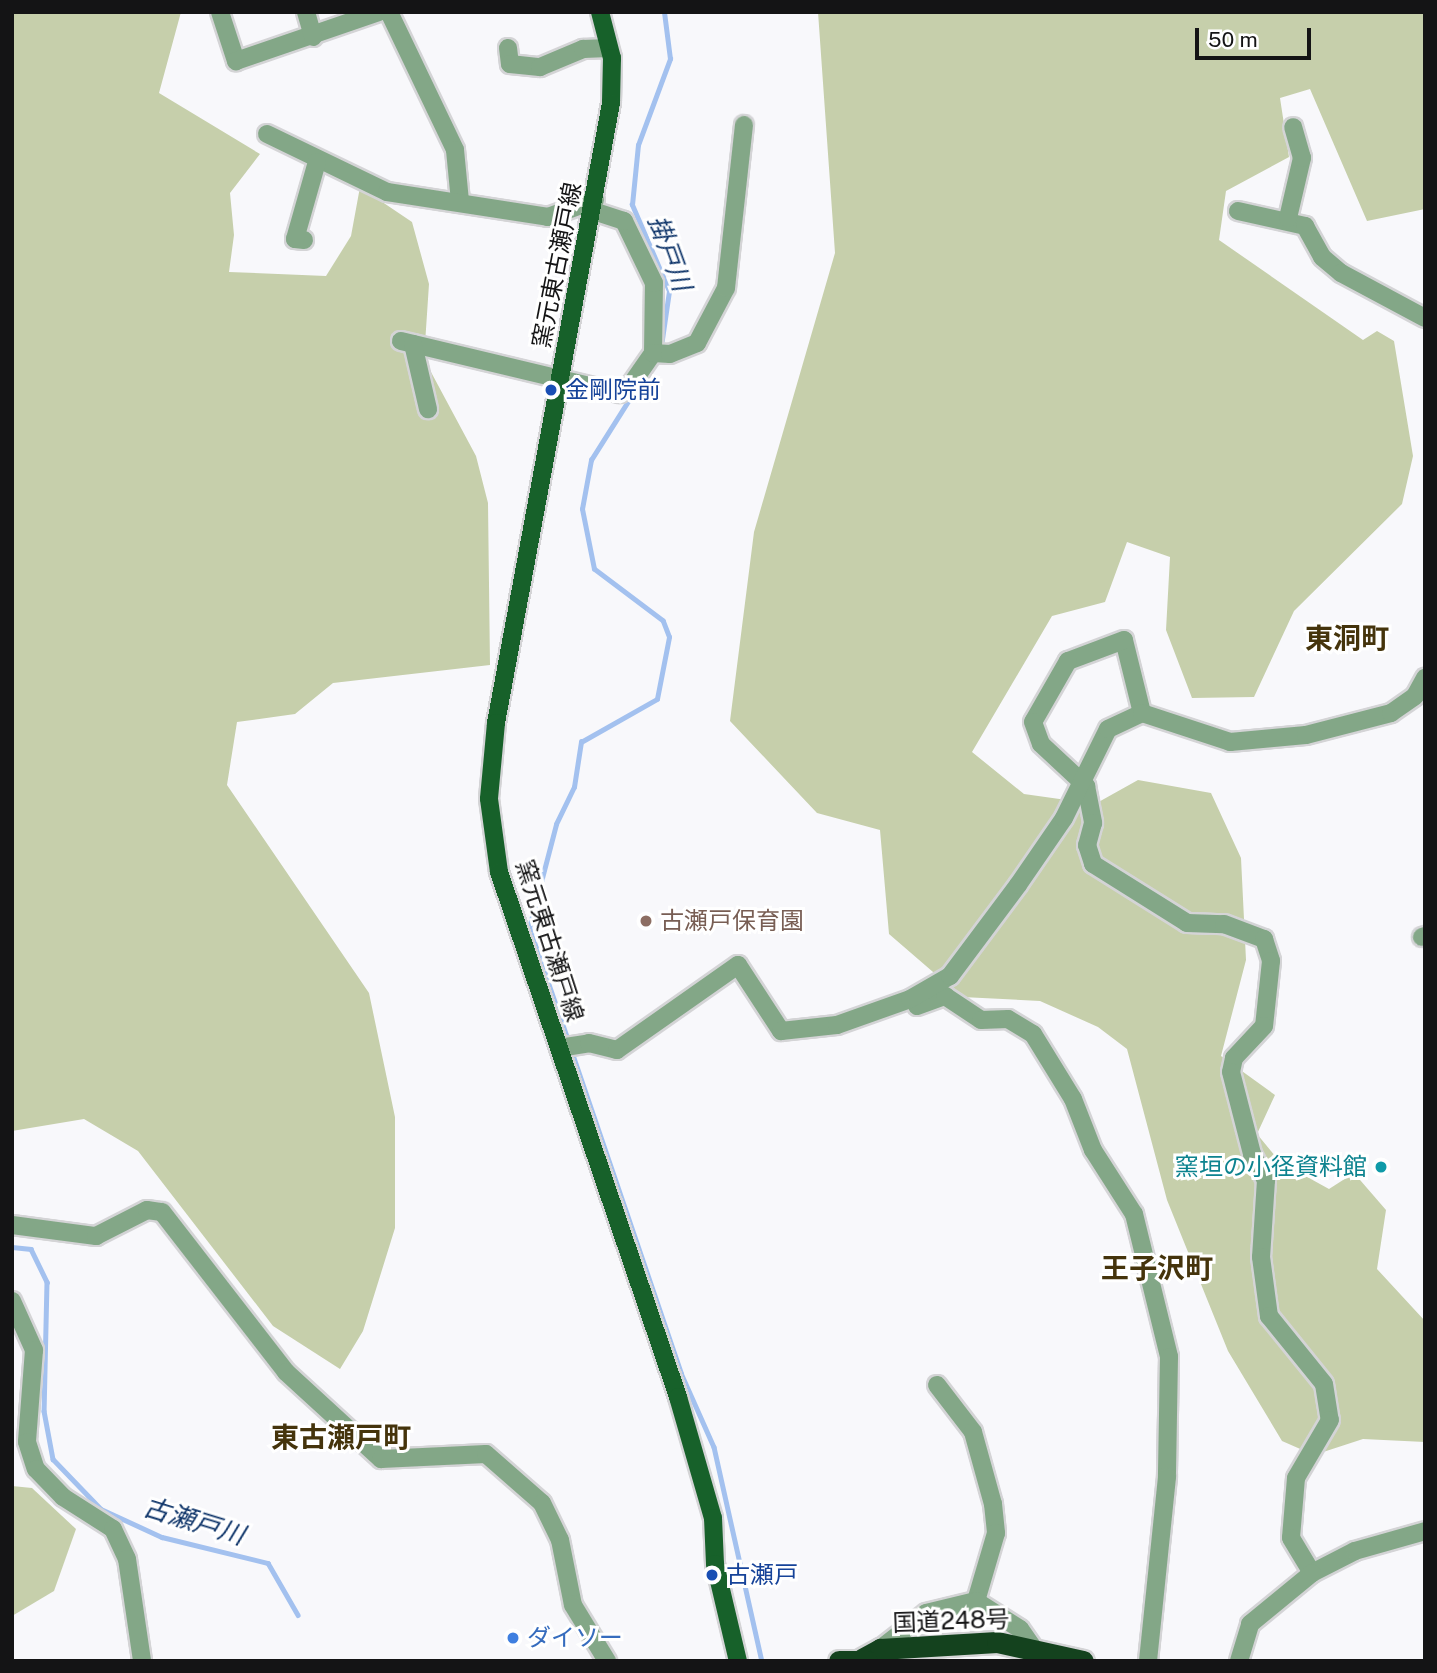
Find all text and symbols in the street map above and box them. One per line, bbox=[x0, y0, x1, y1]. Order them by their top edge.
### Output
scale bar bbox=[1199, 14, 1314, 58]
text: 50 m bbox=[1208, 27, 1258, 52]
street label: 窯元東古瀬戸線 bbox=[527, 180, 587, 350]
water label: 掛戸川 bbox=[642, 211, 698, 295]
place label: 金剛院前 bbox=[565, 376, 661, 404]
marker: 金剛院前 bbox=[543, 382, 559, 398]
district label: 東洞町 bbox=[1305, 621, 1389, 655]
street label: 窯元東古瀬戸線 bbox=[510, 857, 590, 1025]
place label: 古瀬戸保育園 bbox=[660, 907, 804, 935]
marker: 古瀬戸保育園 bbox=[638, 913, 654, 929]
place label: 窯垣の小径資料館 bbox=[1175, 1153, 1367, 1181]
marker: 窯垣の小径資料館 bbox=[1373, 1159, 1389, 1175]
district label: 王子沢町 bbox=[1101, 1251, 1213, 1285]
district label: 東古瀬戸町 bbox=[271, 1420, 411, 1454]
water label: 古瀬戸川 bbox=[140, 1491, 248, 1551]
place label: 古瀬戸 bbox=[726, 1561, 798, 1589]
marker: 古瀬戸 bbox=[704, 1567, 720, 1583]
street label: 国道248号 bbox=[892, 1605, 1010, 1637]
place label: ダイソー bbox=[527, 1624, 623, 1652]
marker: ダイソー bbox=[505, 1630, 521, 1646]

